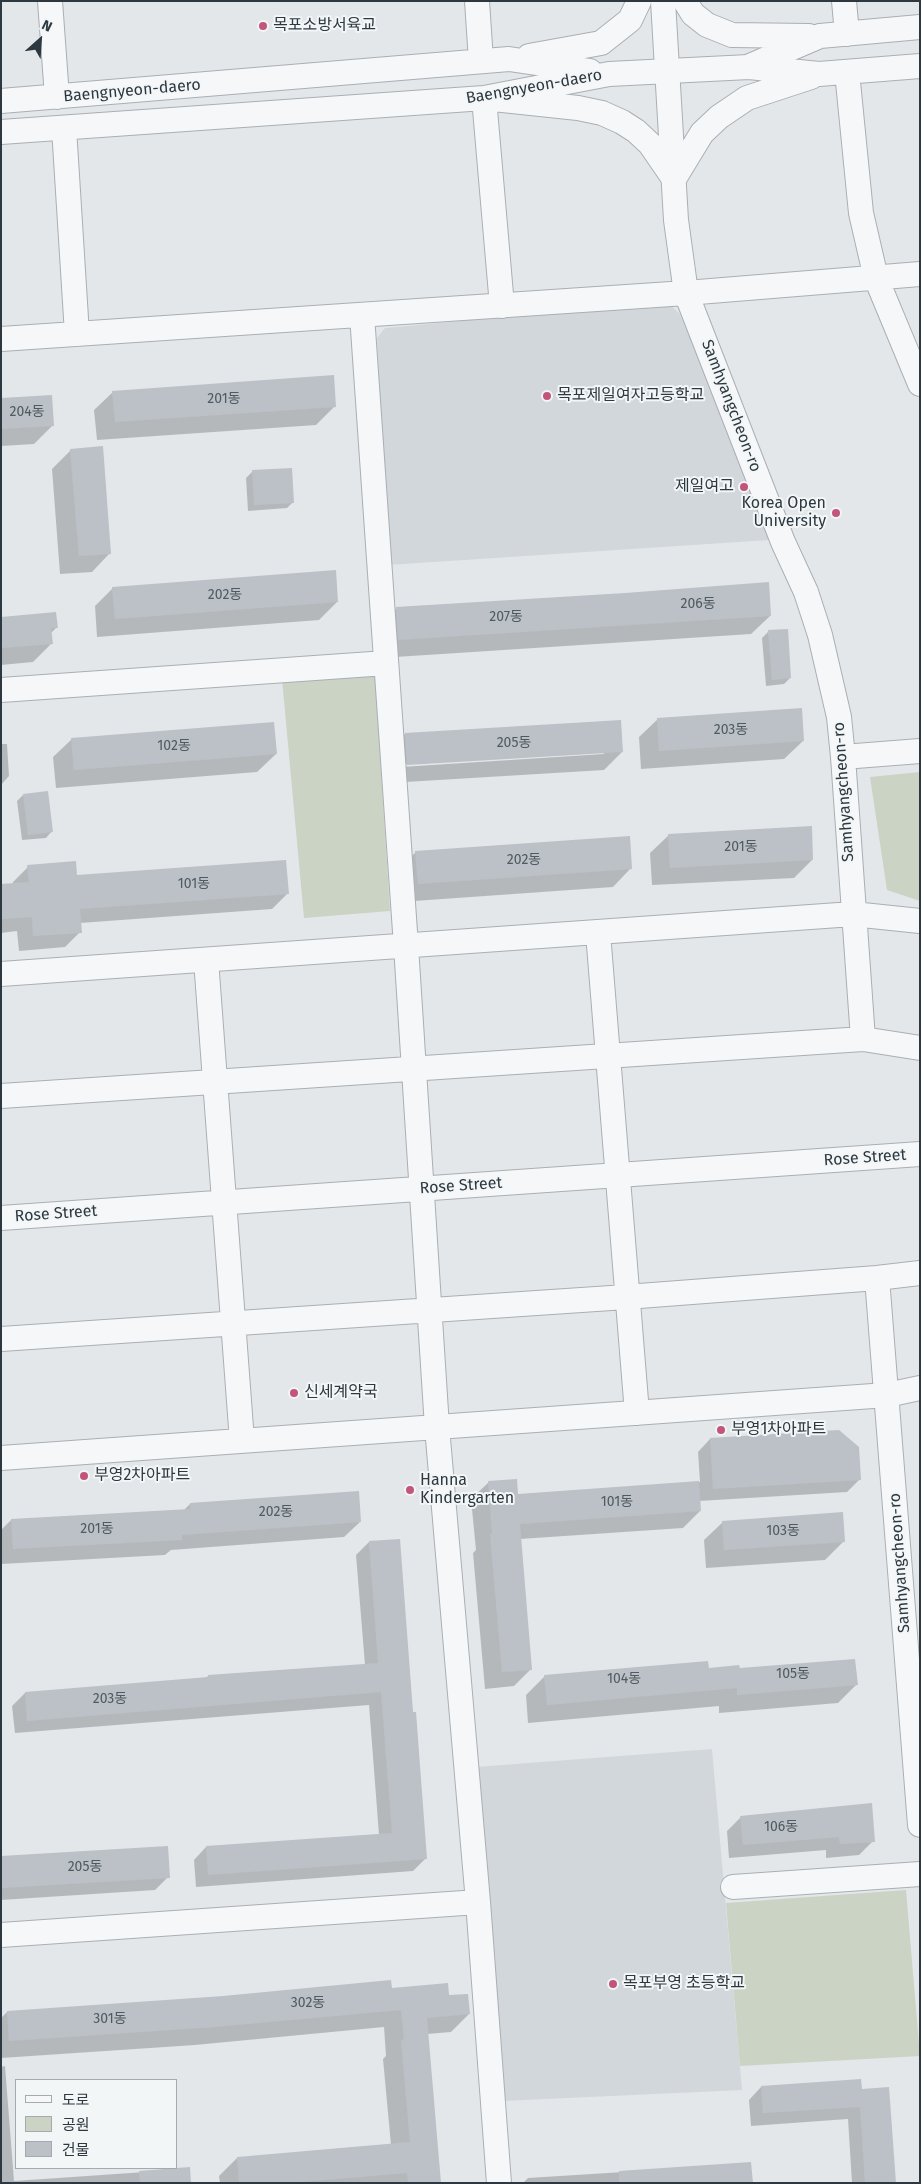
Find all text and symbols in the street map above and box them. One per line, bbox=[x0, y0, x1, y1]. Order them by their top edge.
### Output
north arrow bbox=[15, 15, 65, 65]
text: N bbox=[39, 16, 55, 36]
place label: 목포소방서육교 bbox=[273, 16, 376, 36]
marker: 목포소방서육교 bbox=[257, 20, 269, 32]
street label: Baengnyeon-daero bbox=[464, 66, 604, 108]
street label: Baengnyeon-daero bbox=[63, 75, 201, 107]
street label: Samhyangcheon-ro bbox=[697, 337, 765, 475]
place label: 목포제일여자고등학교 bbox=[557, 386, 704, 406]
marker: 목포제일여자고등학교 bbox=[541, 390, 553, 402]
house number: 201동 bbox=[207, 391, 241, 407]
house number: 204동 bbox=[9, 404, 45, 420]
place label: 제일여고 bbox=[675, 477, 734, 497]
marker: 제일여고 bbox=[738, 481, 750, 493]
place label: Korea Open University bbox=[742, 494, 826, 532]
marker: Korea Open University bbox=[830, 507, 842, 519]
house number: 202동 bbox=[208, 587, 242, 603]
house number: 206동 bbox=[680, 596, 716, 612]
house number: 207동 bbox=[489, 609, 523, 625]
street label: Samhyangcheon-ro bbox=[830, 721, 858, 863]
house number: 203동 bbox=[714, 722, 748, 738]
house number: 205동 bbox=[497, 735, 531, 751]
house number: 102동 bbox=[157, 738, 191, 754]
house number: 201동 bbox=[724, 839, 758, 855]
house number: 202동 bbox=[507, 852, 541, 868]
house number: 101동 bbox=[178, 876, 210, 892]
street label: Rose Street bbox=[823, 1146, 907, 1170]
street label: Rose Street bbox=[419, 1174, 503, 1198]
street label: Rose Street bbox=[14, 1202, 98, 1226]
place label: 신세계약국 bbox=[304, 1383, 378, 1403]
marker: 신세계약국 bbox=[288, 1387, 300, 1399]
place label: 부영1차아파트 bbox=[731, 1420, 826, 1440]
marker: 부영1차아파트 bbox=[715, 1424, 727, 1436]
place label: 부영2차아파트 bbox=[94, 1466, 190, 1486]
marker: 부영2차아파트 bbox=[78, 1470, 90, 1482]
place label: Hanna Kindergarten bbox=[420, 1471, 514, 1509]
marker: Hanna Kindergarten bbox=[404, 1484, 416, 1496]
street label: Samhyangcheon-ro bbox=[886, 1492, 914, 1634]
house number: 101동 bbox=[601, 1494, 633, 1510]
house number: 202동 bbox=[259, 1504, 293, 1520]
house number: 201동 bbox=[80, 1521, 114, 1537]
house number: 103동 bbox=[766, 1523, 800, 1539]
house number: 105동 bbox=[776, 1666, 810, 1682]
house number: 104동 bbox=[607, 1671, 641, 1687]
house number: 203동 bbox=[93, 1691, 127, 1707]
house number: 106동 bbox=[764, 1819, 798, 1835]
house number: 205동 bbox=[68, 1859, 102, 1875]
place label: 목포부영 초등학교 bbox=[623, 1974, 745, 1994]
marker: 목포부영 초등학교 bbox=[607, 1978, 619, 1990]
house number: 302동 bbox=[291, 1995, 325, 2011]
house number: 301동 bbox=[93, 2011, 127, 2027]
legend bbox=[15, 2079, 178, 2169]
text: 도로 bbox=[62, 2091, 90, 2109]
text: 공원 bbox=[62, 2116, 90, 2134]
text: 건물 bbox=[62, 2141, 90, 2159]

